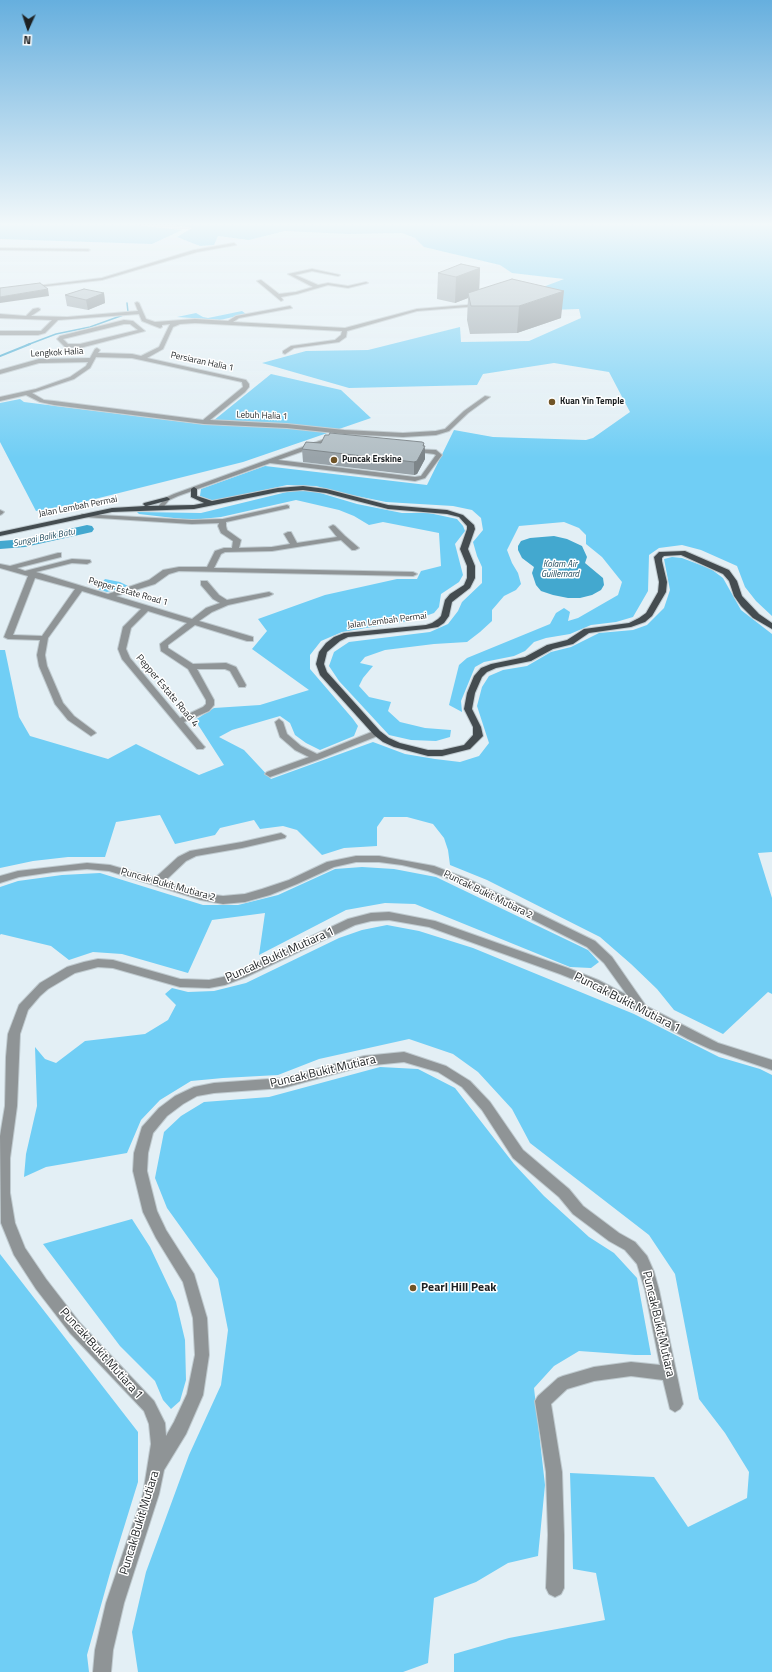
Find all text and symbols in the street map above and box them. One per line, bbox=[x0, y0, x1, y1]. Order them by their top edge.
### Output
north arrow bbox=[8, 8, 48, 48]
text: N bbox=[23, 32, 32, 48]
street label: Lengkok Halia bbox=[30, 346, 84, 360]
street label: Persiaran Halia 1 bbox=[169, 350, 235, 374]
marker: Kuan Yin Temple bbox=[547, 397, 557, 407]
place label: Kuan Yin Temple bbox=[560, 397, 624, 407]
street label: Lebuh Halia 1 bbox=[236, 410, 288, 422]
marker: Puncak Erskine bbox=[329, 455, 339, 465]
place label: Puncak Erskine bbox=[342, 455, 402, 465]
street label: Jalan Lembah Permai bbox=[38, 494, 118, 520]
water label: Sungai Balik Batu bbox=[12, 527, 76, 549]
water label: Kolam Air Guillemard bbox=[541, 560, 579, 581]
street label: Pepper Estate Road 1 bbox=[87, 576, 169, 608]
street label: Jalan Lembah Permai bbox=[347, 611, 427, 631]
street label: Pepper Estate Road 4 bbox=[133, 652, 201, 730]
street label: Puncak Bukit Mutiara 2 bbox=[119, 866, 217, 904]
street label: Puncak Bukit Mutiara 2 bbox=[441, 868, 535, 922]
street label: Puncak Bukit Mutiara 1 bbox=[223, 925, 337, 985]
street label: Puncak Bukit Mutiara 1 bbox=[571, 970, 683, 1036]
street label: Puncak Bukit Mutiara bbox=[269, 1053, 377, 1091]
street label: Puncak Bukit Mutiara bbox=[639, 1270, 677, 1378]
place label: Pearl Hill Peak bbox=[421, 1281, 497, 1295]
marker: Pearl Hill Peak bbox=[408, 1283, 418, 1293]
street label: Puncak Bukit Mutiara 1 bbox=[56, 1306, 146, 1402]
street label: Puncak Bukit Mutiara bbox=[117, 1469, 163, 1577]

